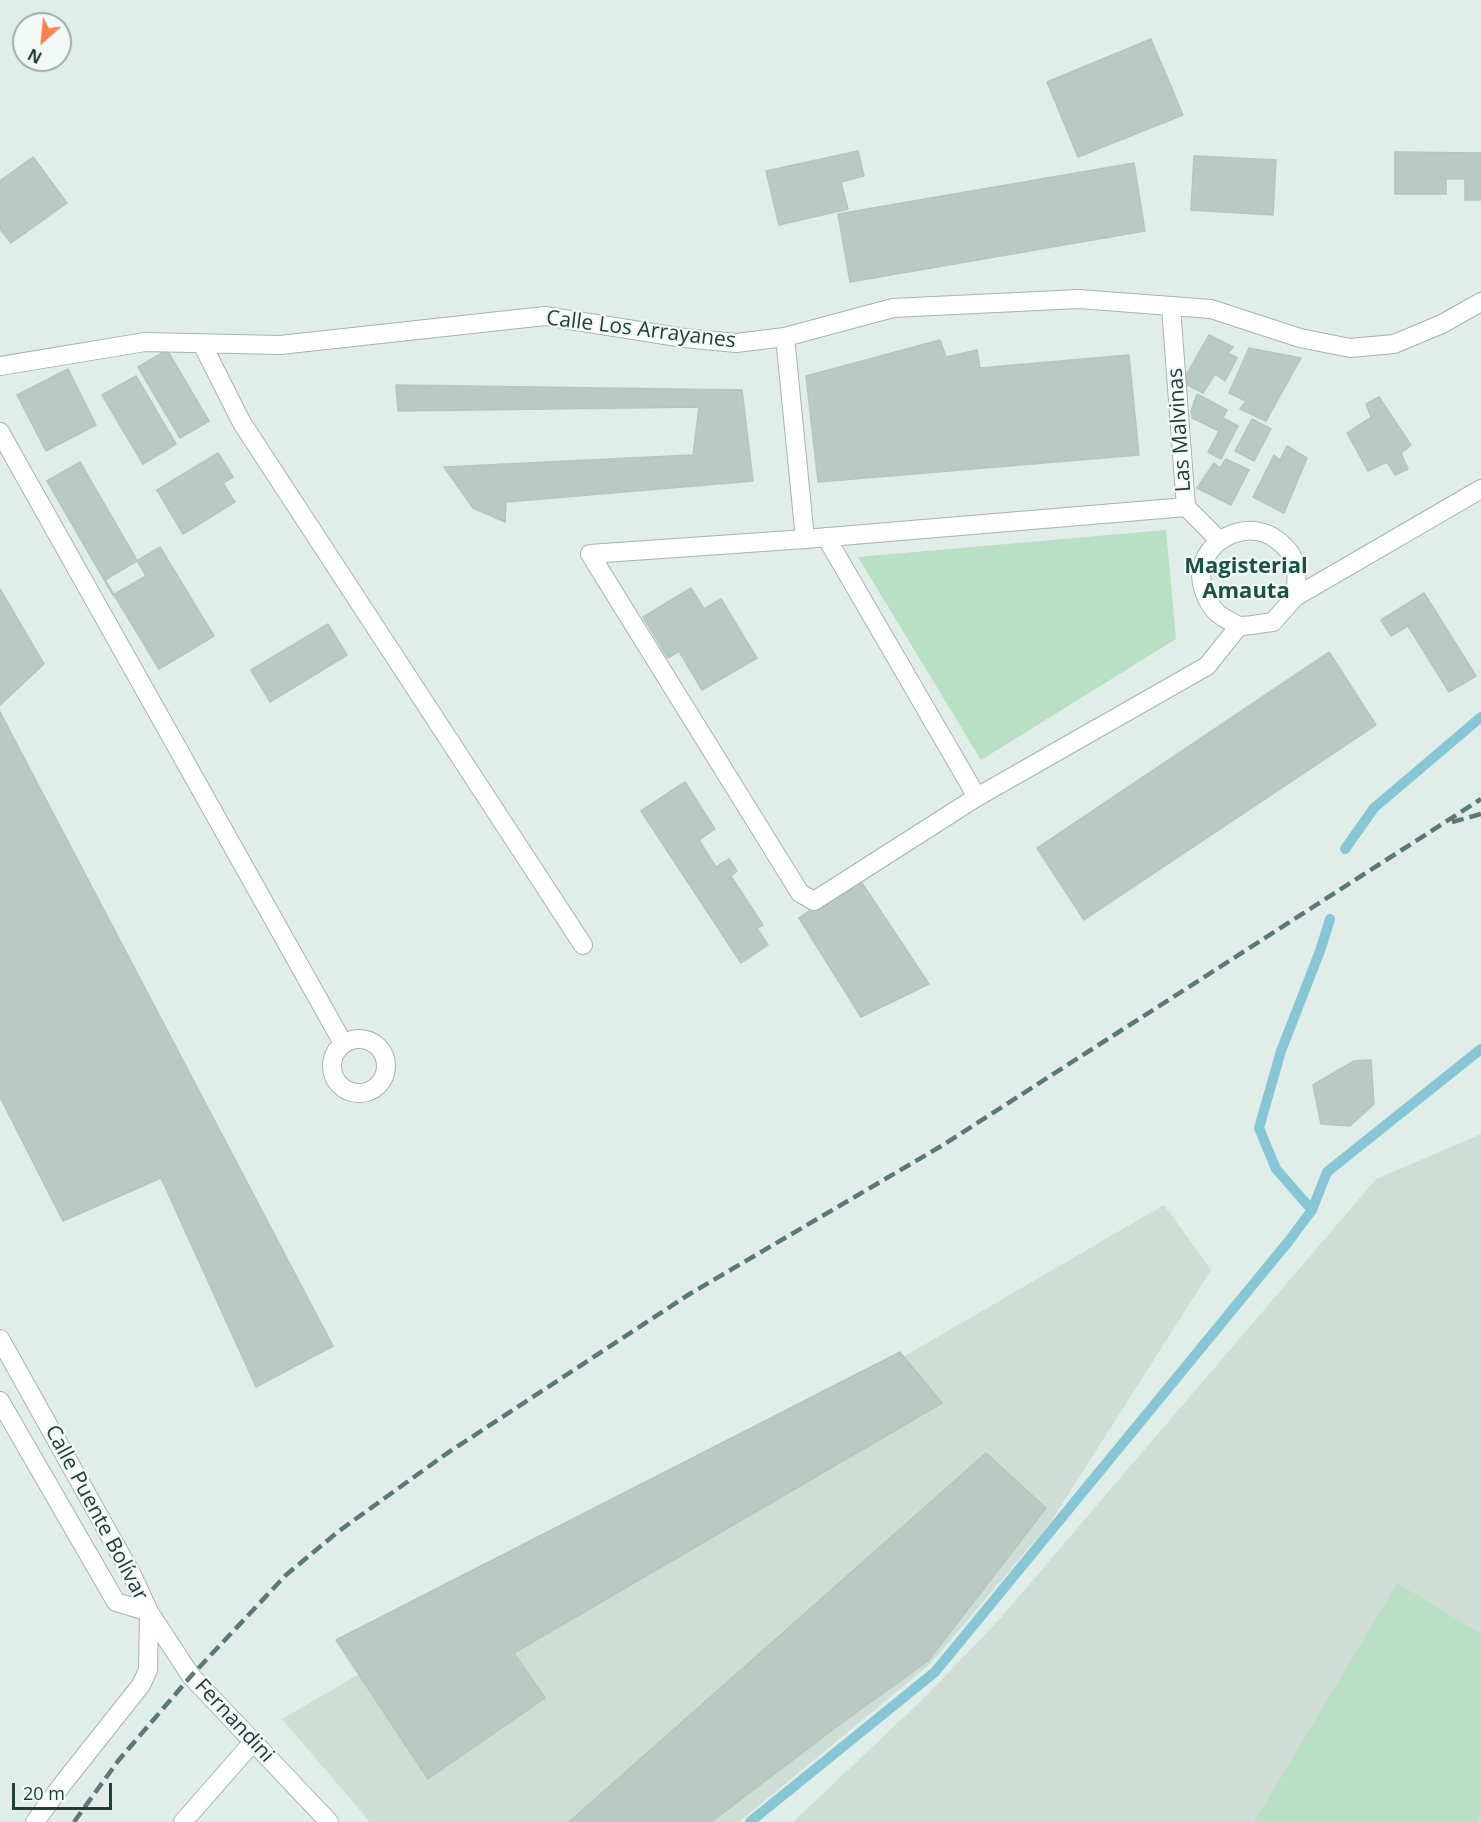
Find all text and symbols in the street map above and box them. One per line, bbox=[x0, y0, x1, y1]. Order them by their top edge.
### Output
north arrow bbox=[12, 12, 72, 72]
text: N bbox=[24, 44, 46, 69]
street label: Calle Los Arrayanes bbox=[545, 306, 737, 354]
street label: Las Malvinas bbox=[1163, 367, 1197, 493]
district label: Magisterial Amauta bbox=[1184, 554, 1308, 606]
street label: Calle Puente Bolívar bbox=[39, 1421, 153, 1605]
street label: Fernandini bbox=[189, 1674, 279, 1768]
scale bar bbox=[15, 1771, 116, 1809]
text: 20 m bbox=[23, 1781, 65, 1805]

